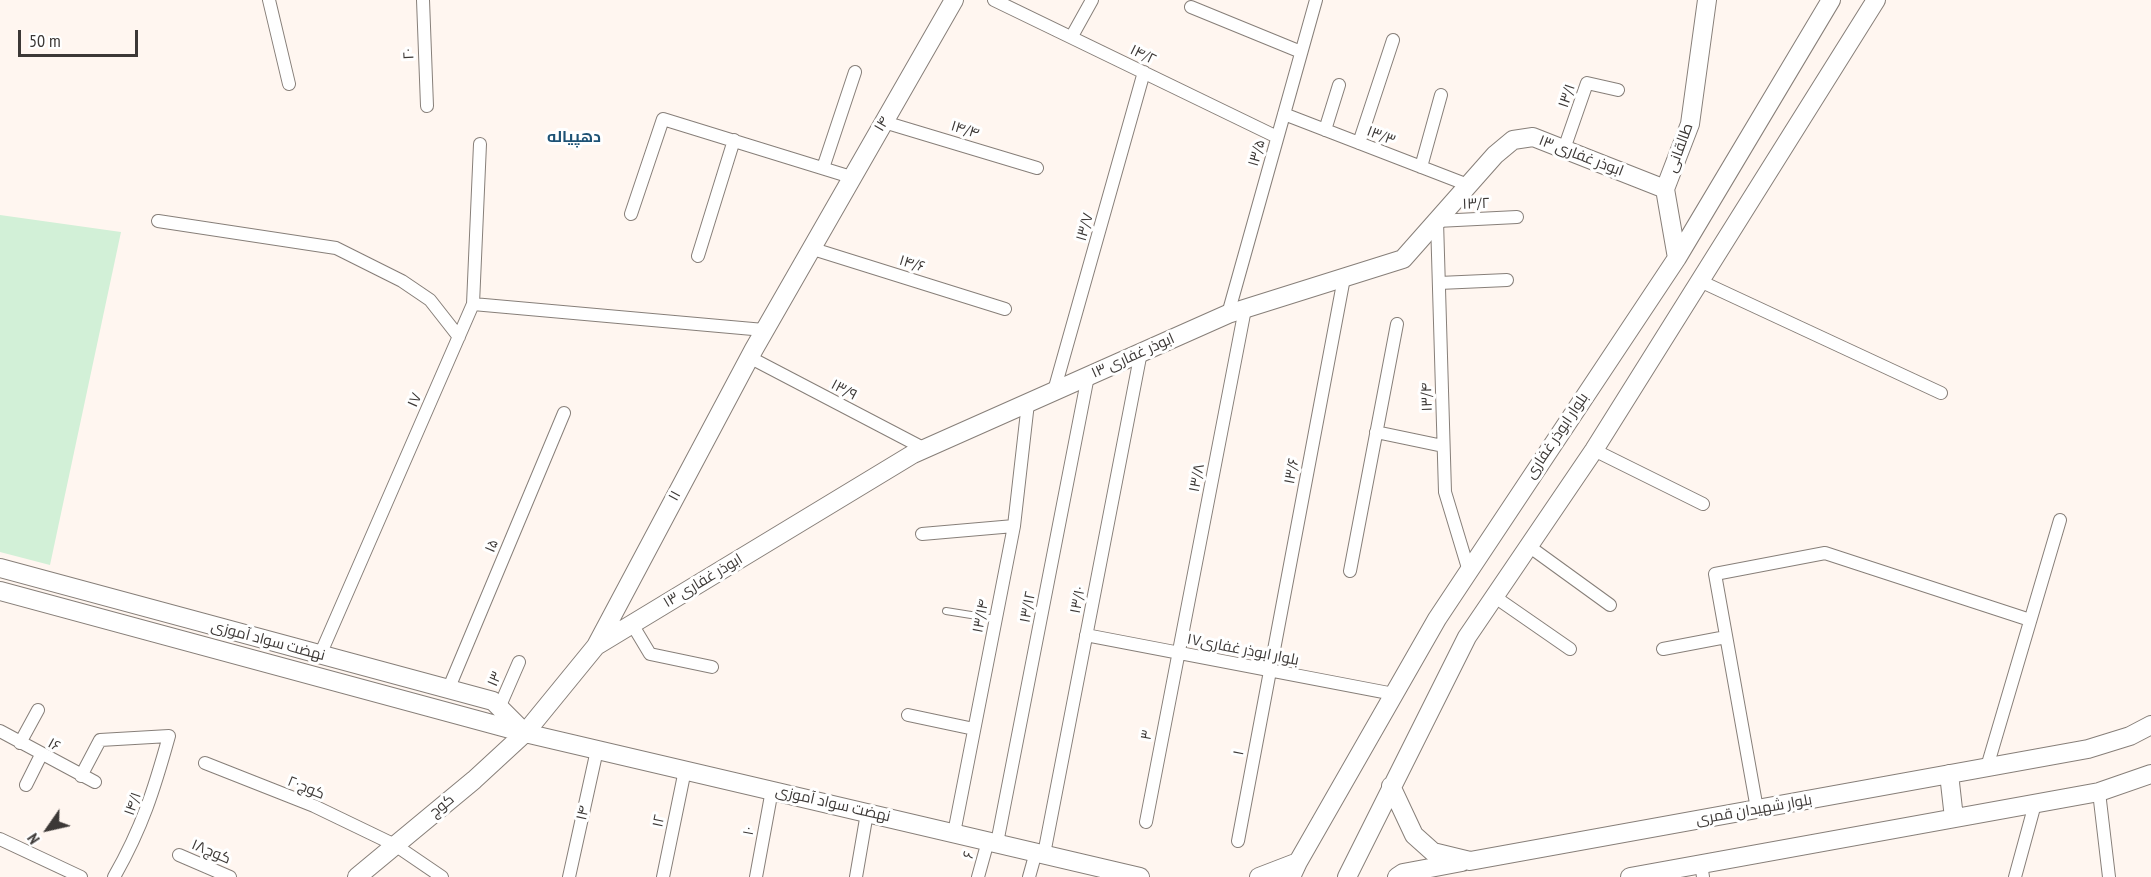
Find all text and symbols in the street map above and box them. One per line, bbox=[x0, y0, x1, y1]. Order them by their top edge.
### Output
scale bar bbox=[21, 18, 141, 56]
text: 50 m bbox=[29, 29, 61, 52]
street label: ۱۴/۲ bbox=[1127, 41, 1159, 69]
street label: ۲۰ bbox=[400, 48, 418, 60]
street label: ۱۳/۱ bbox=[1555, 82, 1579, 110]
street label: ۱۴ bbox=[871, 113, 893, 135]
street label: ۱۴/۴ bbox=[949, 117, 981, 143]
street label: طالقانی bbox=[1663, 121, 1697, 175]
street label: ۱۳/۳ bbox=[1364, 122, 1398, 150]
district label: دهپیاله bbox=[547, 127, 601, 147]
street label: ۱۳ ابوذر غفاری bbox=[1536, 132, 1626, 180]
street label: ۱۳/۵ bbox=[1245, 137, 1269, 169]
street label: ۱۳/۲ bbox=[1462, 195, 1490, 213]
street label: ۱۳/۷ bbox=[1072, 211, 1098, 243]
street label: ۱۴/۶ bbox=[897, 252, 927, 276]
street label: ۱۳ ابوذر غفاری bbox=[1089, 330, 1177, 382]
street label: ۱۳/۹ bbox=[828, 376, 860, 404]
street label: ۱۳/۴ bbox=[1417, 382, 1437, 412]
street label: ۱۷ bbox=[404, 390, 426, 410]
street label: بلوار ابوذر غفاری bbox=[1522, 390, 1592, 482]
street label: ۱۳/۶ bbox=[1281, 456, 1303, 486]
street label: ۱۳/۸ bbox=[1185, 462, 1209, 494]
street label: ۱۱ bbox=[665, 488, 685, 504]
street label: ۱۵ bbox=[481, 537, 503, 555]
street label: ۱۳ ابوذر غفاری bbox=[660, 550, 746, 612]
street label: ۱۳/۱۰ bbox=[1067, 585, 1089, 615]
street label: ۱۳/۱۲ bbox=[1016, 590, 1040, 624]
street label: ۱۳/۱۴ bbox=[969, 598, 993, 634]
street label: نهضت سواد آموزی bbox=[209, 617, 327, 665]
street label: بلوار ابوذر غفاری۱۷ bbox=[1185, 630, 1301, 670]
street label: ۱۳ bbox=[484, 669, 506, 689]
street label: ۳ bbox=[1137, 728, 1157, 742]
street label: ۱۶ bbox=[44, 734, 64, 756]
street label: ۱ bbox=[1230, 749, 1248, 757]
street label: ۲۰کوچ bbox=[285, 772, 327, 804]
street label: نهضت سواد آموزی bbox=[774, 782, 892, 826]
street label: ۱۴/۱ bbox=[120, 790, 146, 818]
street label: کوچ bbox=[426, 791, 458, 821]
street label: بلوار شهیدان قمری bbox=[1695, 791, 1813, 829]
north arrow bbox=[18, 799, 78, 859]
street label: ۱۴ bbox=[573, 804, 593, 822]
street label: ۱۲ bbox=[649, 813, 669, 829]
street label: ۱۰ bbox=[739, 825, 759, 837]
text: N bbox=[22, 830, 44, 848]
street label: ۱۸کوچ bbox=[189, 836, 233, 868]
street label: ۶ bbox=[959, 849, 979, 861]

